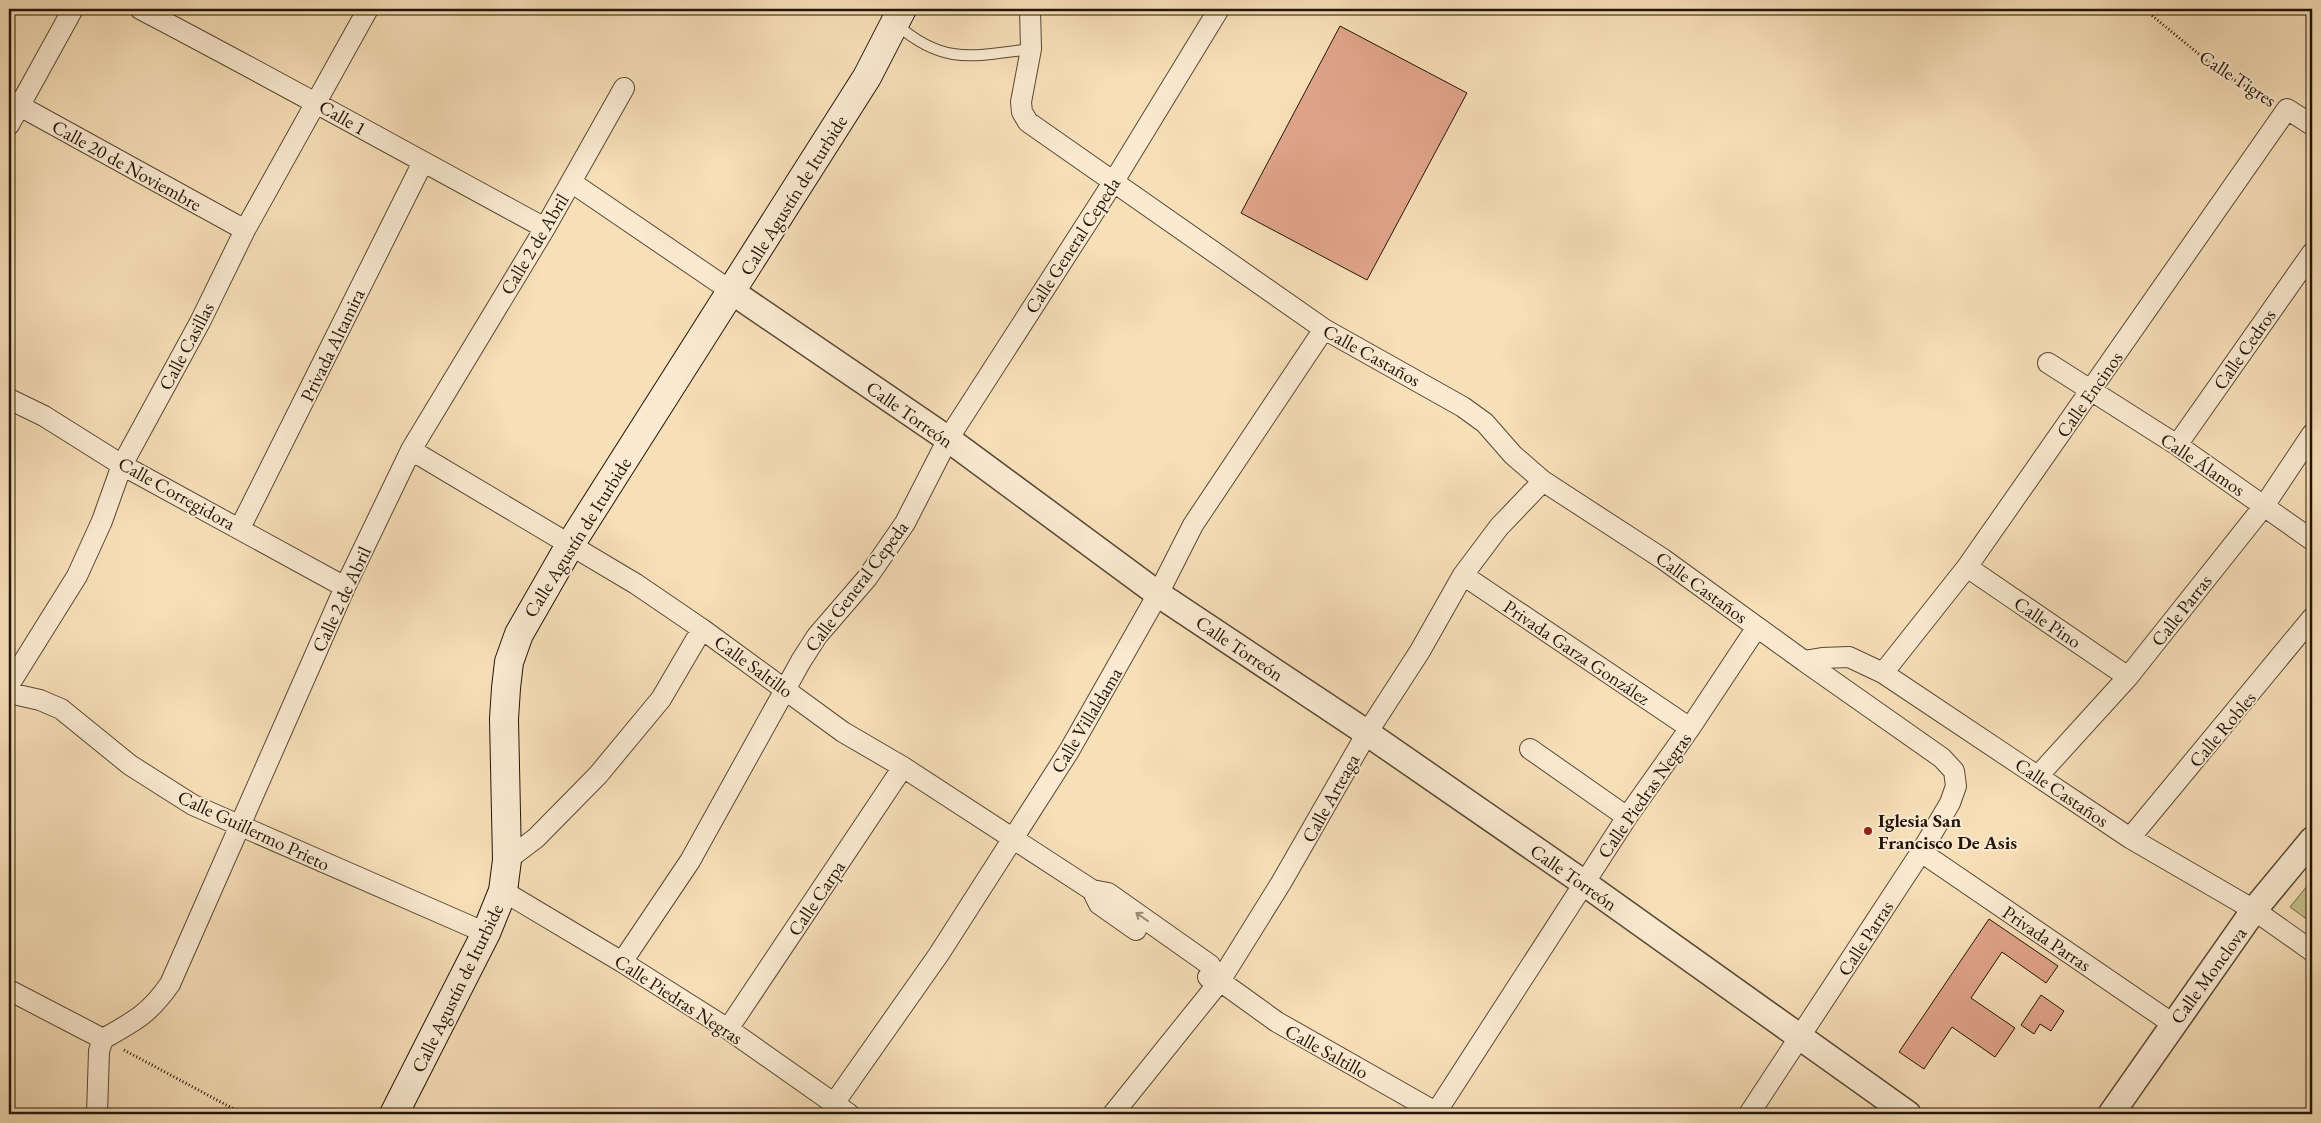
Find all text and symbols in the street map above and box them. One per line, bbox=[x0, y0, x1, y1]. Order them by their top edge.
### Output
street label: Calle Tigres bbox=[2194, 44, 2281, 113]
street label: Calle 1 bbox=[315, 94, 371, 141]
street label: Calle Agustín de Iturbide bbox=[734, 110, 853, 280]
street label: Calle 20 de Noviembre bbox=[48, 114, 206, 217]
street label: Calle General Cepeda bbox=[1019, 172, 1126, 318]
street label: Calle 2 de Abril bbox=[494, 189, 575, 299]
street label: Privada Altamira bbox=[294, 284, 371, 406]
street label: Calle Casillas bbox=[153, 298, 220, 395]
street label: Calle Cedros bbox=[2207, 304, 2281, 395]
street label: Calle Castaños bbox=[1319, 318, 1425, 392]
street label: Calle Encinos bbox=[2050, 346, 2128, 442]
street label: Calle Torreón bbox=[861, 375, 958, 454]
street label: Calle Álamos bbox=[2156, 427, 2250, 502]
street label: Calle Corregidora bbox=[114, 451, 240, 536]
street label: Calle Agustín de Iturbide bbox=[518, 452, 637, 622]
street label: Calle General Cepeda bbox=[799, 516, 914, 657]
street label: Calle 2 de Abril bbox=[306, 542, 377, 656]
street label: Calle Castaños bbox=[1651, 546, 1753, 629]
street label: Calle Parras bbox=[2145, 569, 2217, 651]
street label: Calle Pino bbox=[2009, 591, 2086, 654]
street label: Privada Garza González bbox=[1499, 594, 1656, 711]
street label: Calle Torreón bbox=[1191, 610, 1289, 687]
street label: Calle Saltillo bbox=[709, 629, 798, 703]
street label: Calle Villaldama bbox=[1045, 662, 1128, 778]
street label: Calle Robles bbox=[2183, 686, 2262, 773]
street label: Calle Piedras Negras bbox=[1592, 727, 1697, 863]
street label: Calle Arteaga bbox=[1296, 749, 1365, 847]
street label: Calle Castaños bbox=[2010, 752, 2113, 833]
street label: Calle Guillermo Prieto bbox=[174, 784, 334, 877]
place label: Iglesia San Francisco De Asis bbox=[1878, 808, 2017, 855]
marker: Iglesia San Francisco De Asis bbox=[1862, 825, 1874, 837]
street label: Calle Torreón bbox=[1525, 838, 1622, 917]
street label: Calle Carpa bbox=[782, 855, 851, 941]
street label: Calle Parras bbox=[1832, 896, 1899, 981]
street label: Calle Agustín de Iturbide bbox=[406, 900, 509, 1077]
street label: Privada Parras bbox=[1998, 900, 2096, 977]
one-way arrow bbox=[1136, 912, 1150, 922]
street label: Calle Monclova bbox=[2165, 921, 2252, 1029]
street label: Calle Piedras Negras bbox=[610, 949, 748, 1050]
street label: Calle Saltillo bbox=[1281, 1018, 1373, 1085]

